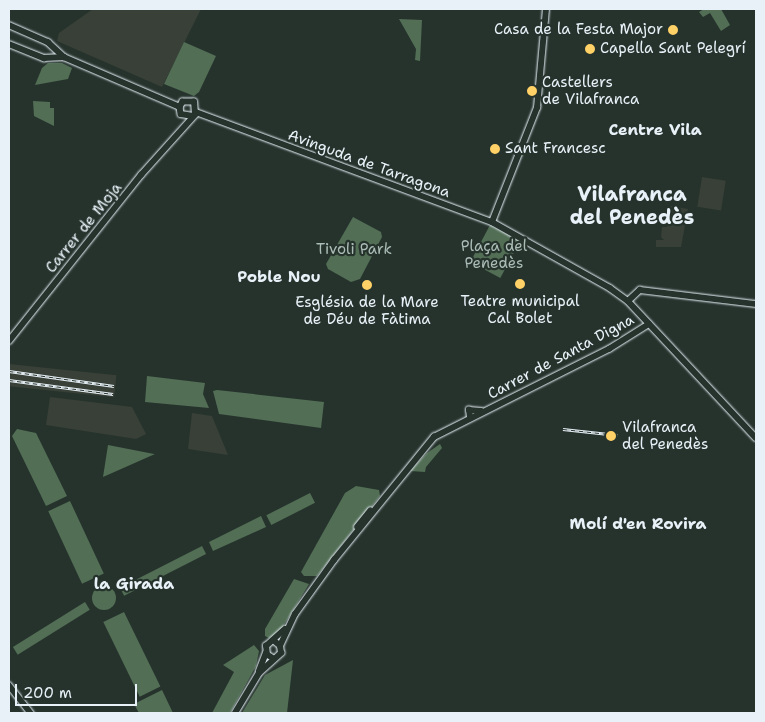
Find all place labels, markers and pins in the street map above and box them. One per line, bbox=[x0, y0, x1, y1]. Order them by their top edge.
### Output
place label: Casa de la Festa Major bbox=[494, 21, 663, 39]
marker: Casa de la Festa Major bbox=[667, 24, 679, 36]
place label: Capella Sant Pelegrí bbox=[600, 40, 746, 58]
marker: Capella Sant Pelegrí bbox=[584, 43, 596, 55]
place label: Castellers de Vilafranca bbox=[542, 73, 639, 108]
marker: Castellers de Vilafranca bbox=[526, 85, 538, 97]
place label: Sant Francesc bbox=[505, 140, 606, 158]
marker: Sant Francesc bbox=[489, 143, 501, 155]
marker: Teatre municipal Cal Bolet bbox=[514, 278, 526, 290]
marker: Església de la Mare de Déu de Fàtima bbox=[361, 279, 373, 291]
place label: Teatre municipal Cal Bolet bbox=[460, 292, 580, 327]
place label: Església de la Mare de Déu de Fàtima bbox=[295, 293, 439, 328]
place label: Vilafranca del Penedès bbox=[622, 418, 708, 453]
marker: Vilafranca del Penedès bbox=[604, 429, 618, 443]

